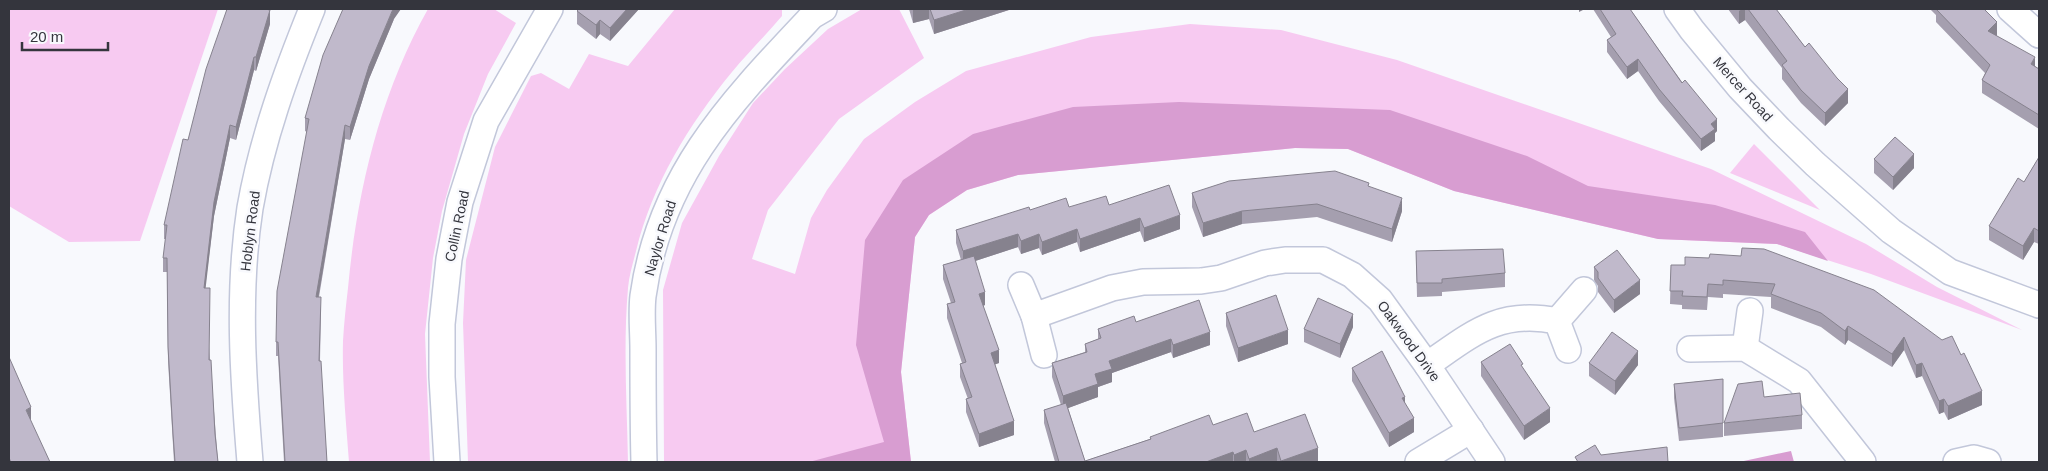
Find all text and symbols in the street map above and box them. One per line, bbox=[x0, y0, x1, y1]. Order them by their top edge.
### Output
scale bar bbox=[22, 20, 109, 52]
text: 20 m bbox=[30, 28, 63, 45]
street label: Mercer Road bbox=[1710, 54, 1776, 124]
street label: Collin Road bbox=[442, 189, 472, 263]
street label: Hoblyn Road bbox=[237, 190, 263, 272]
street label: Naylor Road bbox=[641, 198, 679, 278]
street label: Oakwood Drive bbox=[1374, 298, 1444, 385]

